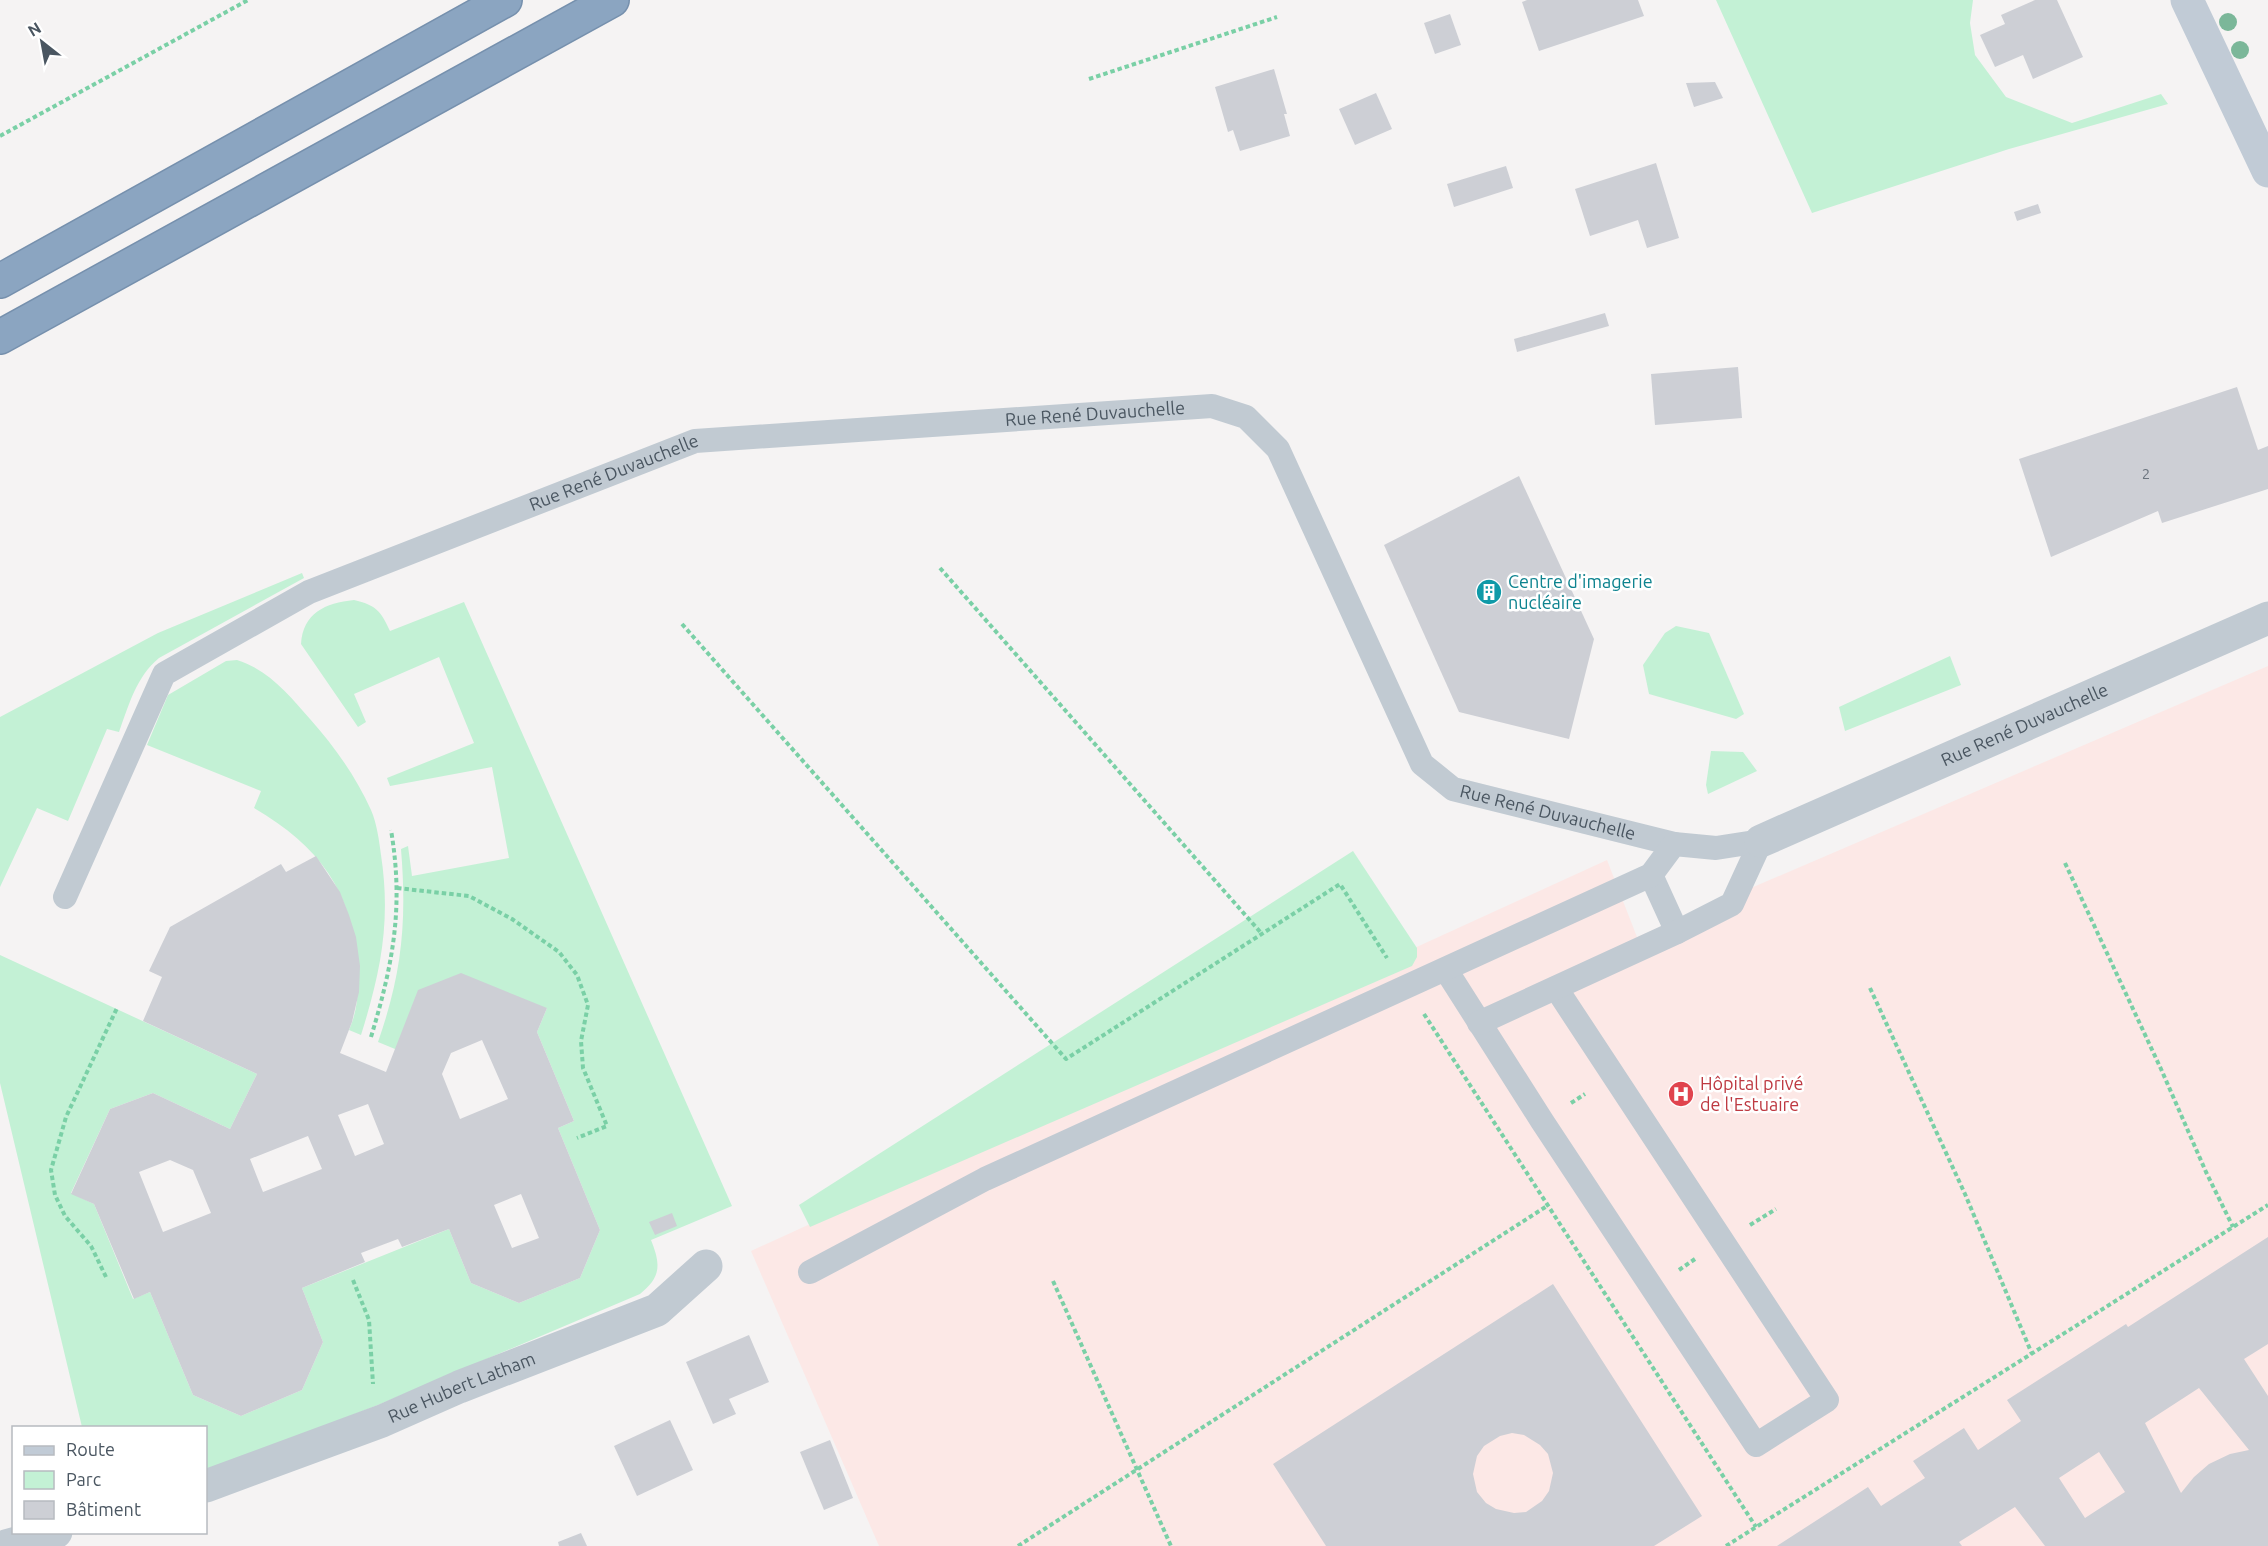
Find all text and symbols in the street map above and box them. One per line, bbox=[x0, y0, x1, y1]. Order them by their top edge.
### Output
north arrow bbox=[12, 12, 72, 72]
text: N bbox=[25, 18, 44, 40]
street label: Rue René Duvauchelle bbox=[1004, 397, 1186, 429]
street label: Rue René Duvauchelle bbox=[526, 430, 701, 514]
house number: 2 bbox=[2142, 465, 2150, 482]
place label: Centre d'imagerie nucléaire bbox=[1508, 571, 1653, 612]
building icon: Centre d'imagerie nucléaire bbox=[1474, 577, 1504, 607]
street label: Rue René Duvauchelle bbox=[1938, 679, 2111, 770]
street label: Rue René Duvauchelle bbox=[1458, 780, 1638, 843]
place label: Hôpital privé de l'Estuaire bbox=[1700, 1073, 1803, 1114]
hospital icon: Hôpital privé de l'Estuaire bbox=[1666, 1079, 1696, 1109]
street label: Rue Hubert Latham bbox=[385, 1347, 538, 1426]
legend bbox=[12, 1426, 207, 1534]
text: Route bbox=[66, 1439, 115, 1459]
text: Parc bbox=[66, 1469, 101, 1489]
text: Bâtiment bbox=[66, 1499, 141, 1519]

